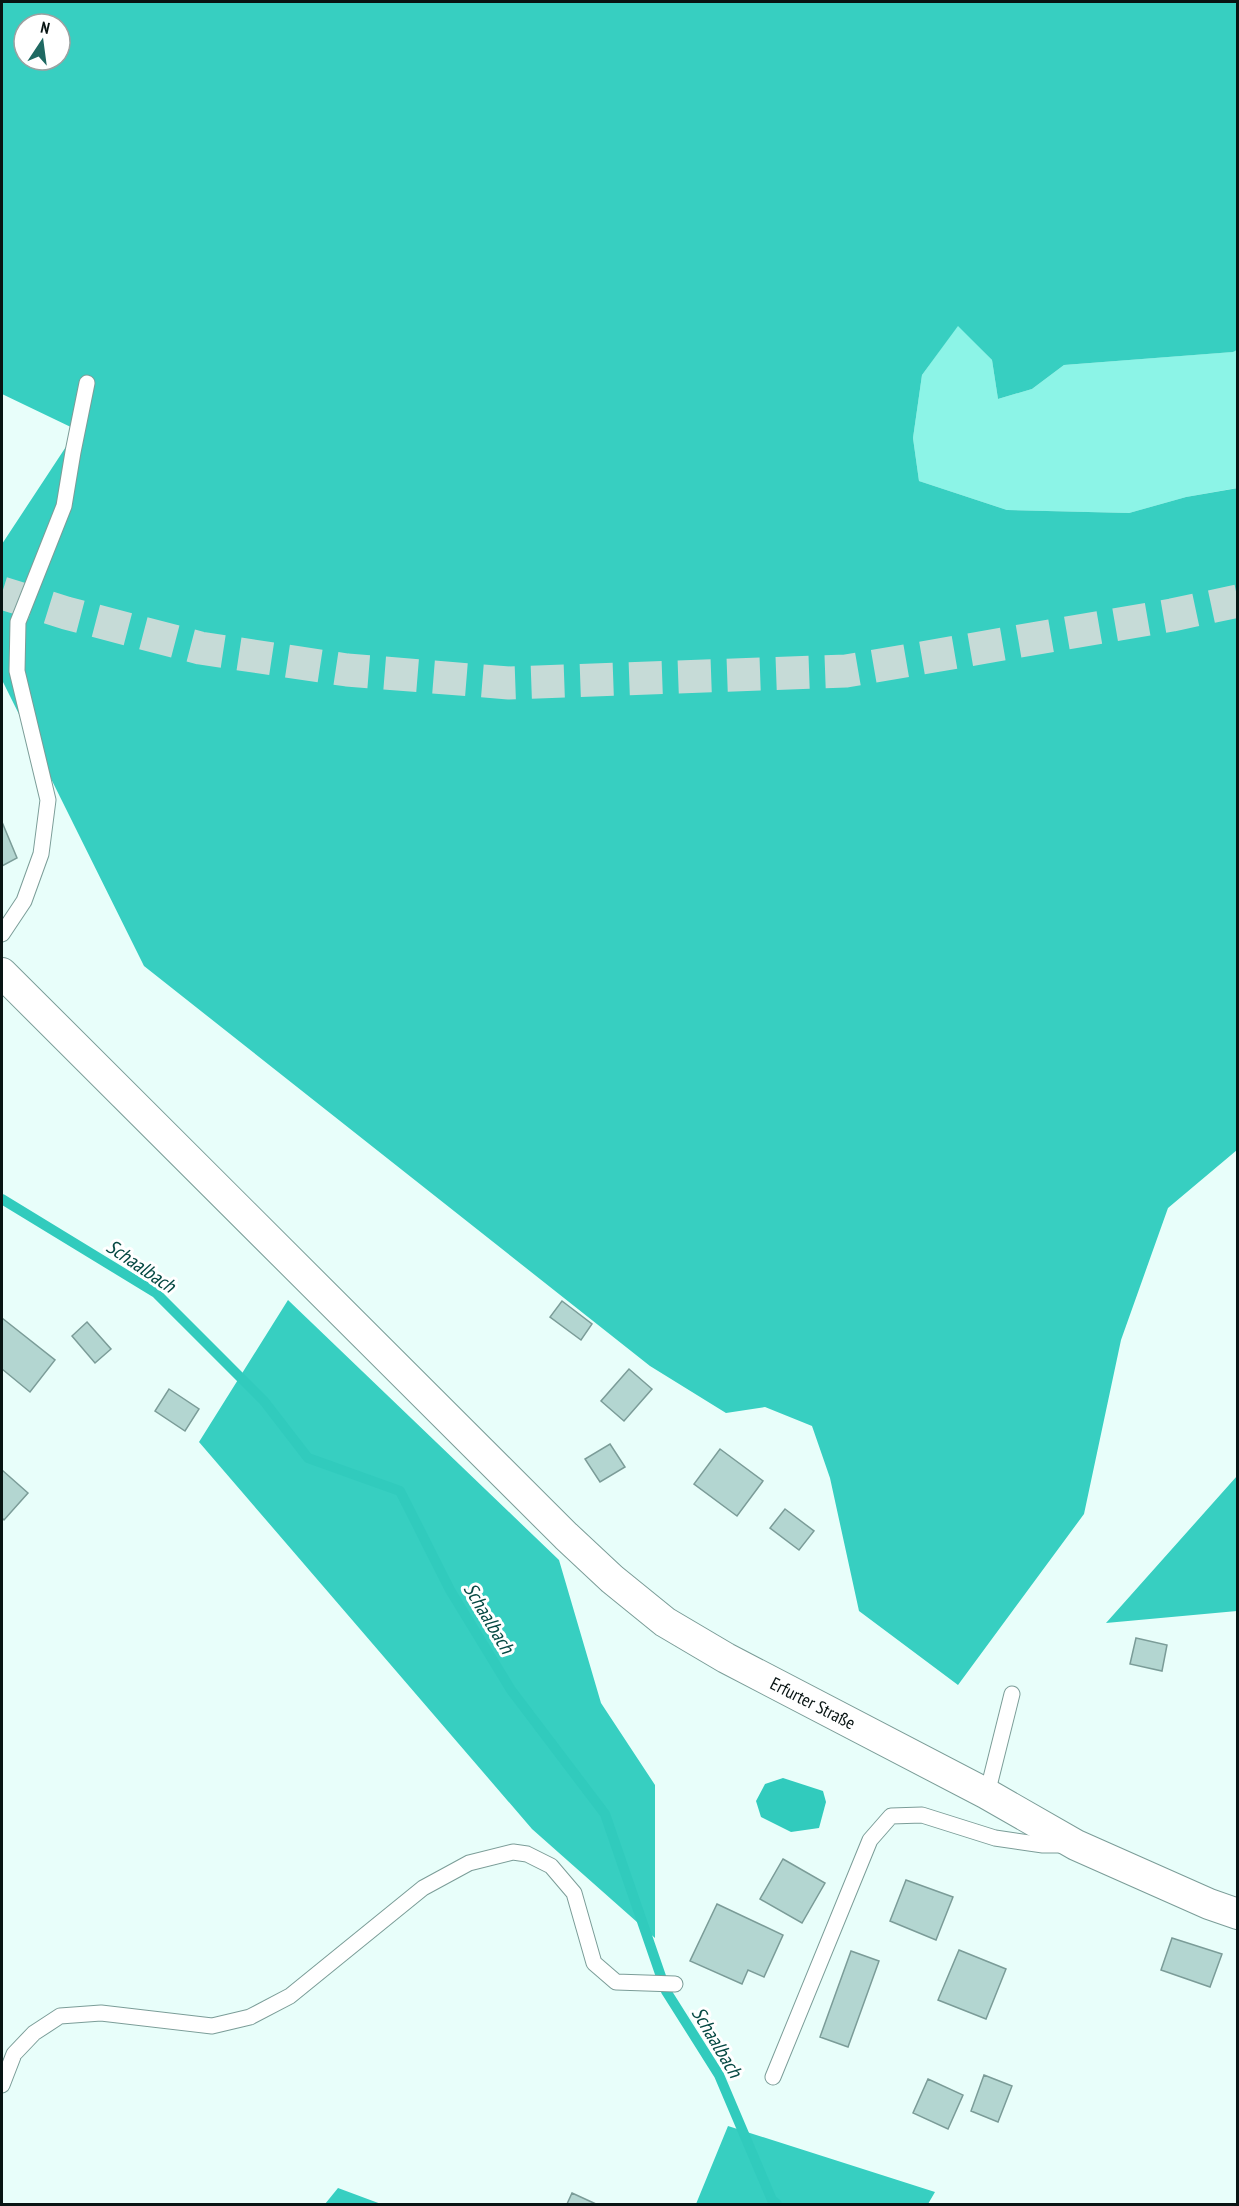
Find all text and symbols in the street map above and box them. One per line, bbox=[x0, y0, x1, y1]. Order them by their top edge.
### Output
north arrow bbox=[12, 12, 72, 72]
text: N bbox=[39, 17, 52, 38]
water label: Schaalbach bbox=[102, 1233, 181, 1299]
water label: Schaalbach bbox=[458, 1578, 521, 1659]
street label: Erfurter Straße bbox=[767, 1672, 859, 1734]
water label: Schaalbach bbox=[686, 2002, 749, 2083]

